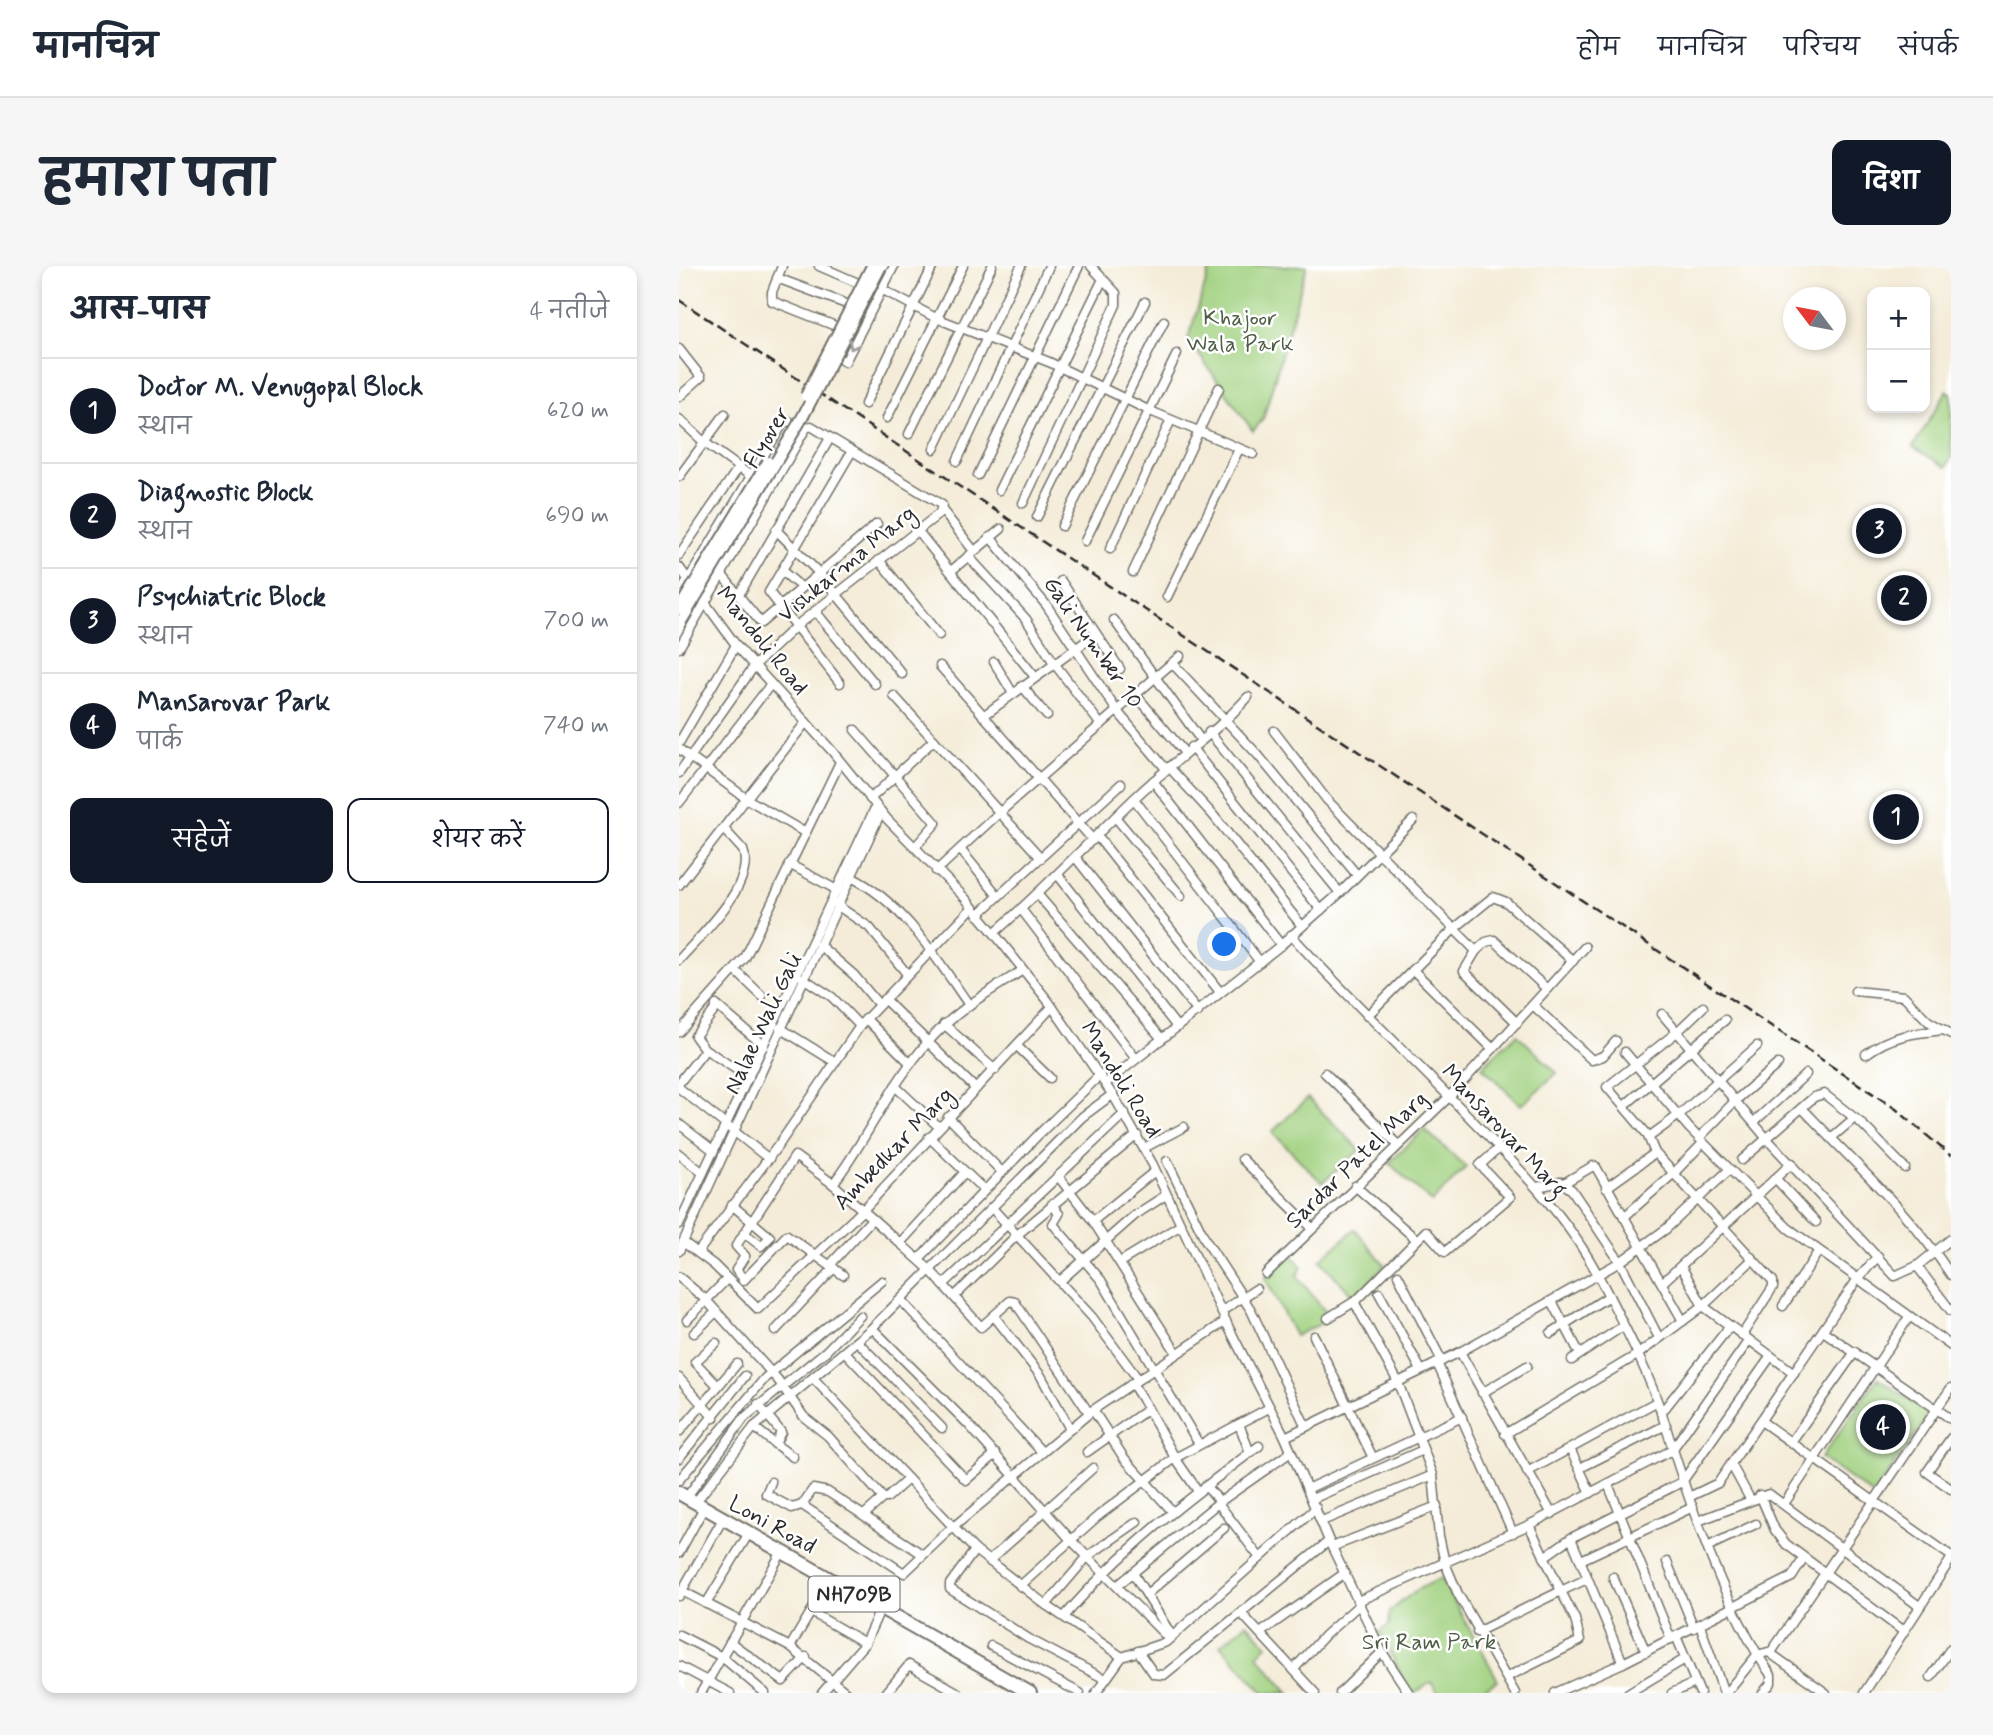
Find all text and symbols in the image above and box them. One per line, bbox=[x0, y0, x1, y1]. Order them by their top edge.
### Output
text: मानचित्र bbox=[35, 26, 158, 70]
text: होम bbox=[1577, 33, 1620, 64]
text: मानचित्र bbox=[1658, 33, 1746, 64]
text: परिचय bbox=[1784, 33, 1860, 64]
text: संपर्क bbox=[1898, 33, 1958, 64]
button: दिशा bbox=[1832, 140, 1951, 225]
text: हमारा पता bbox=[42, 149, 273, 214]
north arrow bbox=[1783, 287, 1846, 350]
map controls bbox=[1867, 287, 1930, 413]
button: + bbox=[1867, 287, 1930, 350]
text: आस-पास bbox=[70, 291, 208, 330]
text: 4 नतीजे bbox=[530, 297, 609, 327]
park label: Khajoor Wala Park bbox=[1186, 304, 1294, 360]
one-way arrow bbox=[848, 338, 862, 351]
button: − bbox=[1867, 350, 1930, 413]
text: Doctor M. Venugopal Block bbox=[137, 371, 423, 405]
text: 1 bbox=[88, 396, 98, 426]
text: 620 m bbox=[547, 396, 609, 426]
street label: Flyover bbox=[738, 401, 798, 475]
text: स्थान bbox=[137, 413, 192, 443]
text: Diagnostic Block bbox=[137, 476, 314, 510]
street label: Vishkarma Marg bbox=[772, 499, 924, 631]
text: 2 bbox=[87, 501, 99, 531]
text: 690 m bbox=[545, 501, 609, 531]
pin: 3 bbox=[1856, 505, 1902, 557]
text: स्थान bbox=[137, 518, 192, 548]
street label: Gali Number 10 bbox=[1036, 571, 1149, 715]
pin: 2 bbox=[1881, 572, 1927, 624]
text: Psychiatric Block bbox=[137, 581, 326, 615]
street label: Mandoli Road bbox=[708, 581, 815, 702]
text: 3 bbox=[88, 606, 98, 636]
text: 700 m bbox=[544, 606, 609, 636]
text: स्थान bbox=[137, 623, 192, 653]
text: Mansarovar Park bbox=[137, 686, 330, 720]
text: 4 bbox=[86, 711, 100, 741]
text: 740 m bbox=[543, 711, 609, 741]
text: पार्क bbox=[137, 728, 182, 758]
pin: 1 bbox=[1873, 791, 1919, 843]
button: सहेजें bbox=[70, 798, 333, 883]
button: शेयर करें bbox=[347, 798, 609, 883]
your location bbox=[1207, 927, 1241, 961]
street label: Nalae Wali Gali bbox=[718, 948, 810, 1099]
street label: Mandoli Road bbox=[1073, 1016, 1168, 1144]
street label: Mansarovar Marg bbox=[1432, 1058, 1573, 1206]
street label: Ambedkar Marg bbox=[828, 1081, 962, 1219]
street label: Sardar Patel Marg bbox=[1280, 1085, 1435, 1236]
pin: 4 bbox=[1860, 1401, 1906, 1453]
street label: Loni Road bbox=[723, 1489, 821, 1562]
road number: NH709B bbox=[809, 1576, 899, 1612]
park label: Sri Ram Park bbox=[1362, 1628, 1496, 1658]

